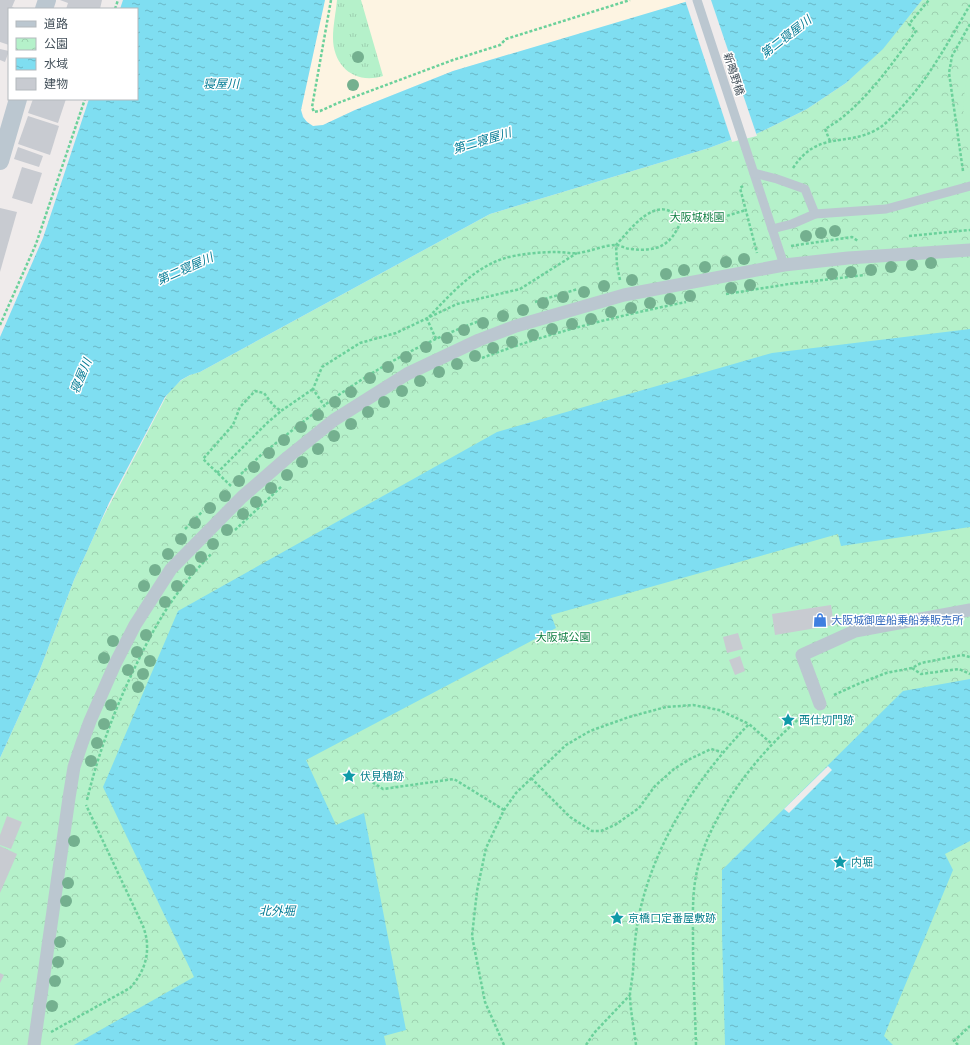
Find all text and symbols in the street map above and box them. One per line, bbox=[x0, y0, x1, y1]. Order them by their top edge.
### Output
legend bbox=[8, 8, 138, 100]
water label: 第二寝屋川 bbox=[757, 11, 816, 61]
text: 道路 bbox=[44, 16, 68, 31]
text: 公園 bbox=[44, 36, 68, 51]
street label: 新鴫野橋 bbox=[721, 51, 747, 97]
text: 水域 bbox=[44, 56, 68, 71]
text: 建物 bbox=[44, 76, 68, 91]
water label: 寝屋川 bbox=[203, 76, 241, 91]
water label: 第二寝屋川 bbox=[451, 124, 515, 156]
park label: 大阪城桃園 bbox=[670, 210, 725, 224]
water label: 第二寝屋川 bbox=[154, 249, 217, 288]
water label: 寝屋川 bbox=[67, 354, 95, 395]
shop icon: 大阪城御座船乗船券販売所 bbox=[812, 612, 828, 628]
place label: 大阪城御座船乗船券販売所 bbox=[831, 613, 964, 627]
park label: 大阪城公園 bbox=[536, 630, 591, 644]
place icon: 西仕切門跡 bbox=[780, 712, 796, 728]
place label: 西仕切門跡 bbox=[799, 713, 854, 727]
place icon: 伏見櫓跡 bbox=[341, 768, 357, 784]
place label: 伏見櫓跡 bbox=[360, 769, 404, 783]
place icon: 内堀 bbox=[832, 854, 848, 870]
place label: 内堀 bbox=[851, 855, 873, 869]
water label: 北外堀 bbox=[259, 903, 297, 918]
place icon: 京橋口定番屋敷跡 bbox=[609, 910, 625, 926]
place label: 京橋口定番屋敷跡 bbox=[628, 911, 716, 925]

